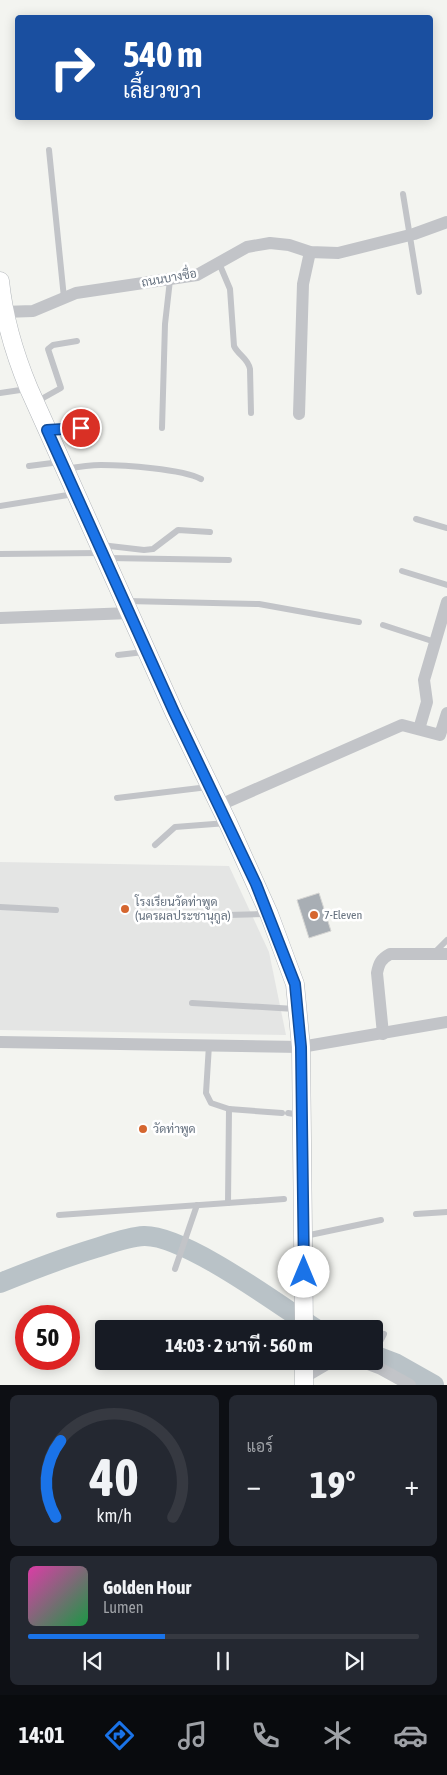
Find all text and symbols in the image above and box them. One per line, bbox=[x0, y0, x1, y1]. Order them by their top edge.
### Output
text: 540 m bbox=[123, 34, 202, 74]
icon: right bbox=[40, 35, 105, 100]
text: เลี้ยวขวา bbox=[123, 77, 201, 103]
street label: ถนนบางซื่อ bbox=[140, 262, 198, 290]
pin bbox=[60, 407, 102, 449]
icon: arrive bbox=[67, 414, 95, 442]
place label: โรงเรียนวัดท่าพูด (นครผลประชานุกูล) bbox=[134, 894, 231, 925]
marker: โรงเรียนวัดท่าพูด (นครผลประชานุกูล) bbox=[119, 903, 131, 915]
place label: 7-Eleven bbox=[324, 908, 362, 922]
marker: 7-Eleven bbox=[308, 909, 320, 921]
place label: วัดท่าพูด bbox=[153, 1122, 196, 1137]
marker: วัดท่าพูด bbox=[137, 1123, 149, 1135]
position arrow bbox=[277, 1245, 329, 1297]
speed limit sign: 50 bbox=[15, 1305, 80, 1370]
text: 14:03 · 2 นาที · 560 m bbox=[165, 1334, 313, 1356]
text: แอร์ bbox=[247, 1437, 273, 1455]
text: 40 bbox=[89, 1447, 139, 1507]
text: 19° bbox=[310, 1463, 356, 1506]
text: − bbox=[247, 1469, 261, 1501]
text: + bbox=[404, 1469, 419, 1501]
text: km/h bbox=[97, 1505, 132, 1526]
text: Golden Hour bbox=[103, 1576, 191, 1598]
text: Lumen bbox=[103, 1598, 143, 1616]
icon: previous bbox=[79, 1647, 107, 1675]
icon: pause bbox=[209, 1647, 237, 1675]
icon: next bbox=[340, 1647, 368, 1675]
icon: directions bbox=[102, 1718, 137, 1753]
icon: music bbox=[175, 1718, 210, 1753]
icon: phone bbox=[248, 1718, 283, 1753]
icon: climate bbox=[320, 1718, 355, 1753]
icon: car bbox=[393, 1718, 428, 1753]
text: 14:01 bbox=[19, 1722, 65, 1748]

